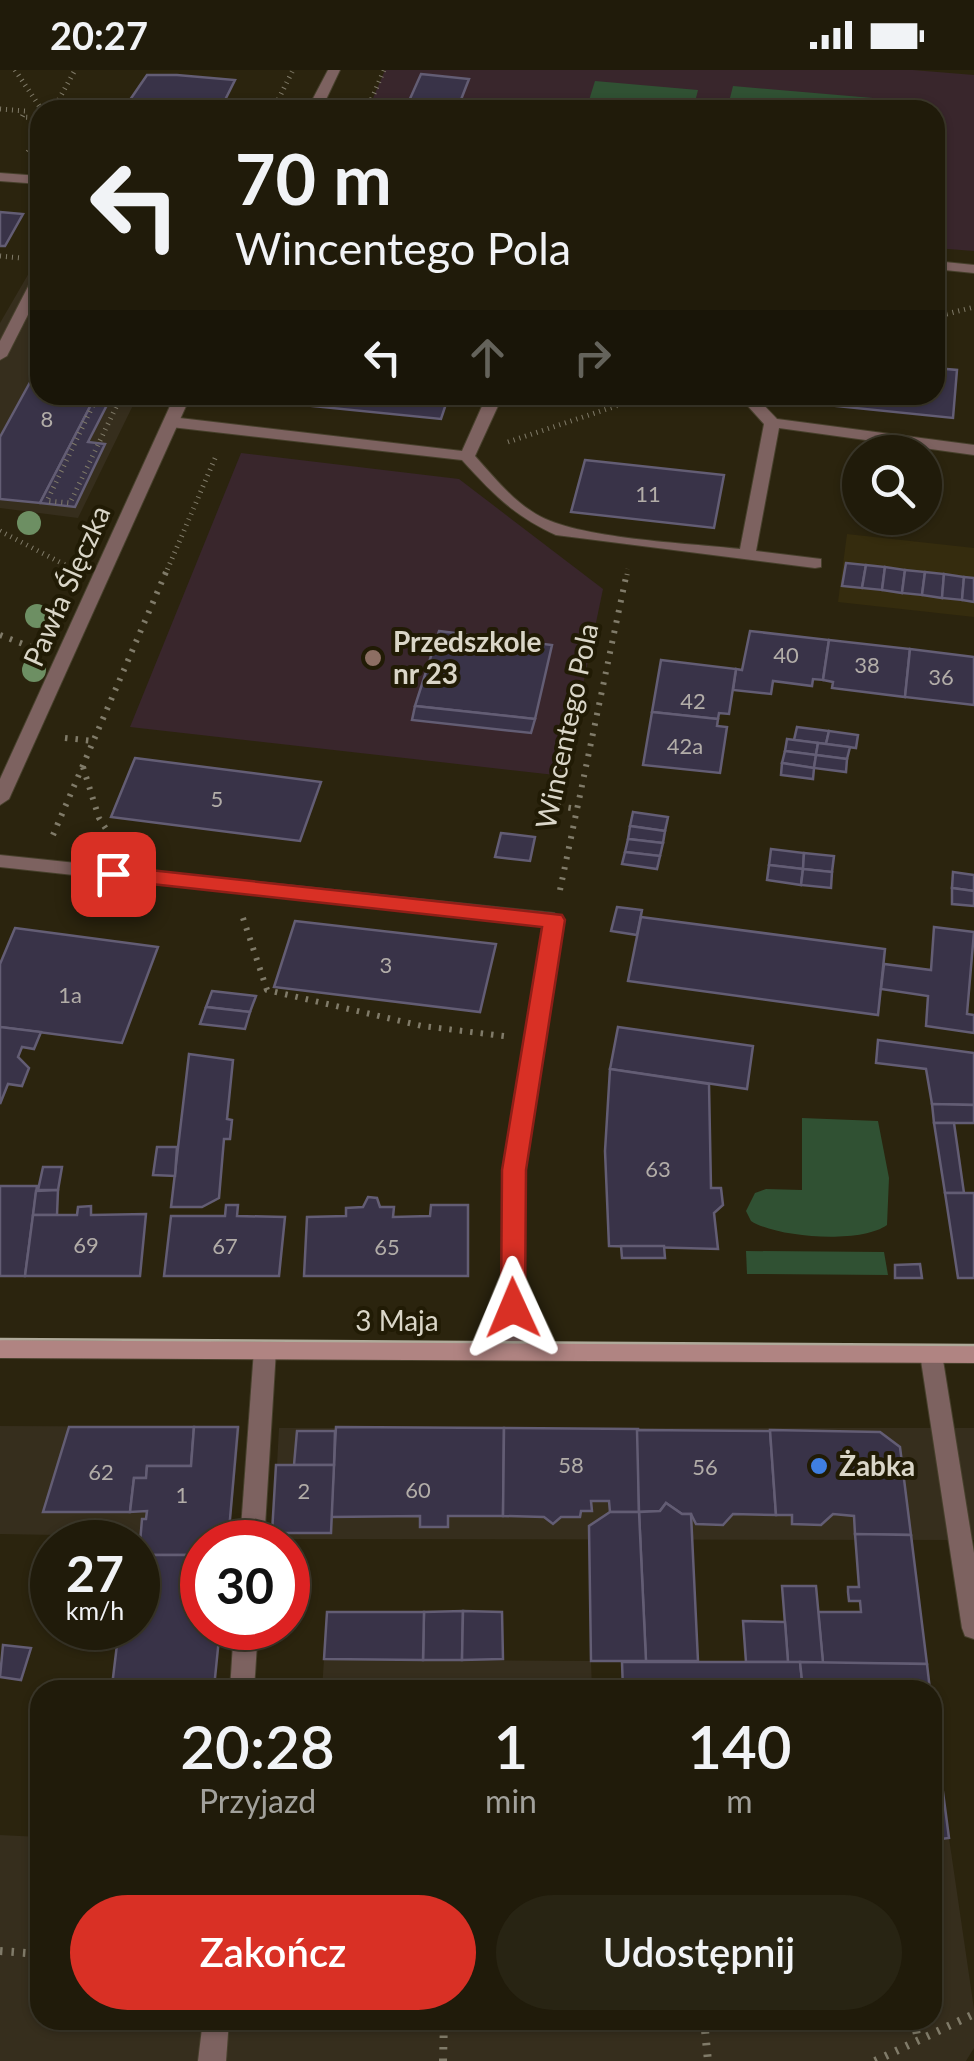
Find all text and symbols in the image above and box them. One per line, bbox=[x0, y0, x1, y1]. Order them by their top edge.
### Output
text: 20:27 bbox=[50, 12, 148, 58]
text: 70 m bbox=[235, 136, 392, 220]
icon: left bbox=[70, 140, 200, 270]
text: Wincentego Pola bbox=[235, 221, 571, 275]
icon: left bbox=[355, 330, 410, 385]
icon: ahead bbox=[460, 330, 515, 385]
icon: right bbox=[565, 330, 620, 385]
house number: 8 bbox=[41, 405, 53, 432]
map controls bbox=[842, 435, 942, 535]
button: search bbox=[842, 435, 942, 535]
house number: 11 bbox=[635, 480, 661, 507]
street label: Pawła Ślęczka bbox=[15, 500, 117, 671]
street label: Wincentego Pola bbox=[528, 620, 604, 832]
place label: Przedszkole nr 23 bbox=[393, 624, 541, 690]
house number: 40 bbox=[773, 641, 799, 668]
marker: Przedszkole nr 23 bbox=[362, 647, 384, 669]
house number: 38 bbox=[854, 651, 880, 678]
house number: 36 bbox=[928, 663, 954, 690]
house number: 42 bbox=[680, 687, 706, 714]
house number: 42a bbox=[667, 732, 703, 759]
house number: 5 bbox=[211, 785, 223, 812]
pin bbox=[71, 832, 156, 917]
icon: arrive bbox=[86, 847, 141, 902]
house number: 3 bbox=[380, 951, 392, 978]
house number: 1a bbox=[58, 981, 82, 1008]
house number: 63 bbox=[645, 1155, 671, 1182]
house number: 69 bbox=[73, 1231, 99, 1258]
house number: 67 bbox=[212, 1232, 238, 1259]
house number: 65 bbox=[374, 1233, 400, 1260]
position arrow bbox=[461, 1256, 565, 1360]
street label: 3 Maja bbox=[355, 1303, 439, 1337]
place label: Żabka bbox=[839, 1448, 915, 1482]
house number: 58 bbox=[558, 1451, 584, 1478]
house number: 56 bbox=[692, 1453, 718, 1480]
marker: Żabka bbox=[808, 1455, 830, 1477]
house number: 62 bbox=[88, 1458, 114, 1485]
house number: 60 bbox=[405, 1476, 431, 1503]
house number: 2 bbox=[298, 1477, 310, 1504]
house number: 1 bbox=[176, 1481, 188, 1508]
speed limit sign: 30 bbox=[180, 1520, 310, 1650]
text: 27 bbox=[66, 1543, 124, 1603]
text: km/h bbox=[66, 1595, 124, 1625]
text: 20:28 bbox=[180, 1710, 335, 1782]
text: 1 bbox=[494, 1710, 528, 1782]
text: 140 bbox=[687, 1710, 792, 1782]
text: Przyjazd bbox=[199, 1781, 316, 1820]
text: min bbox=[485, 1781, 537, 1820]
text: m bbox=[726, 1781, 753, 1820]
button: Zakończ bbox=[70, 1895, 476, 2010]
button: Udostępnij bbox=[496, 1895, 902, 2010]

